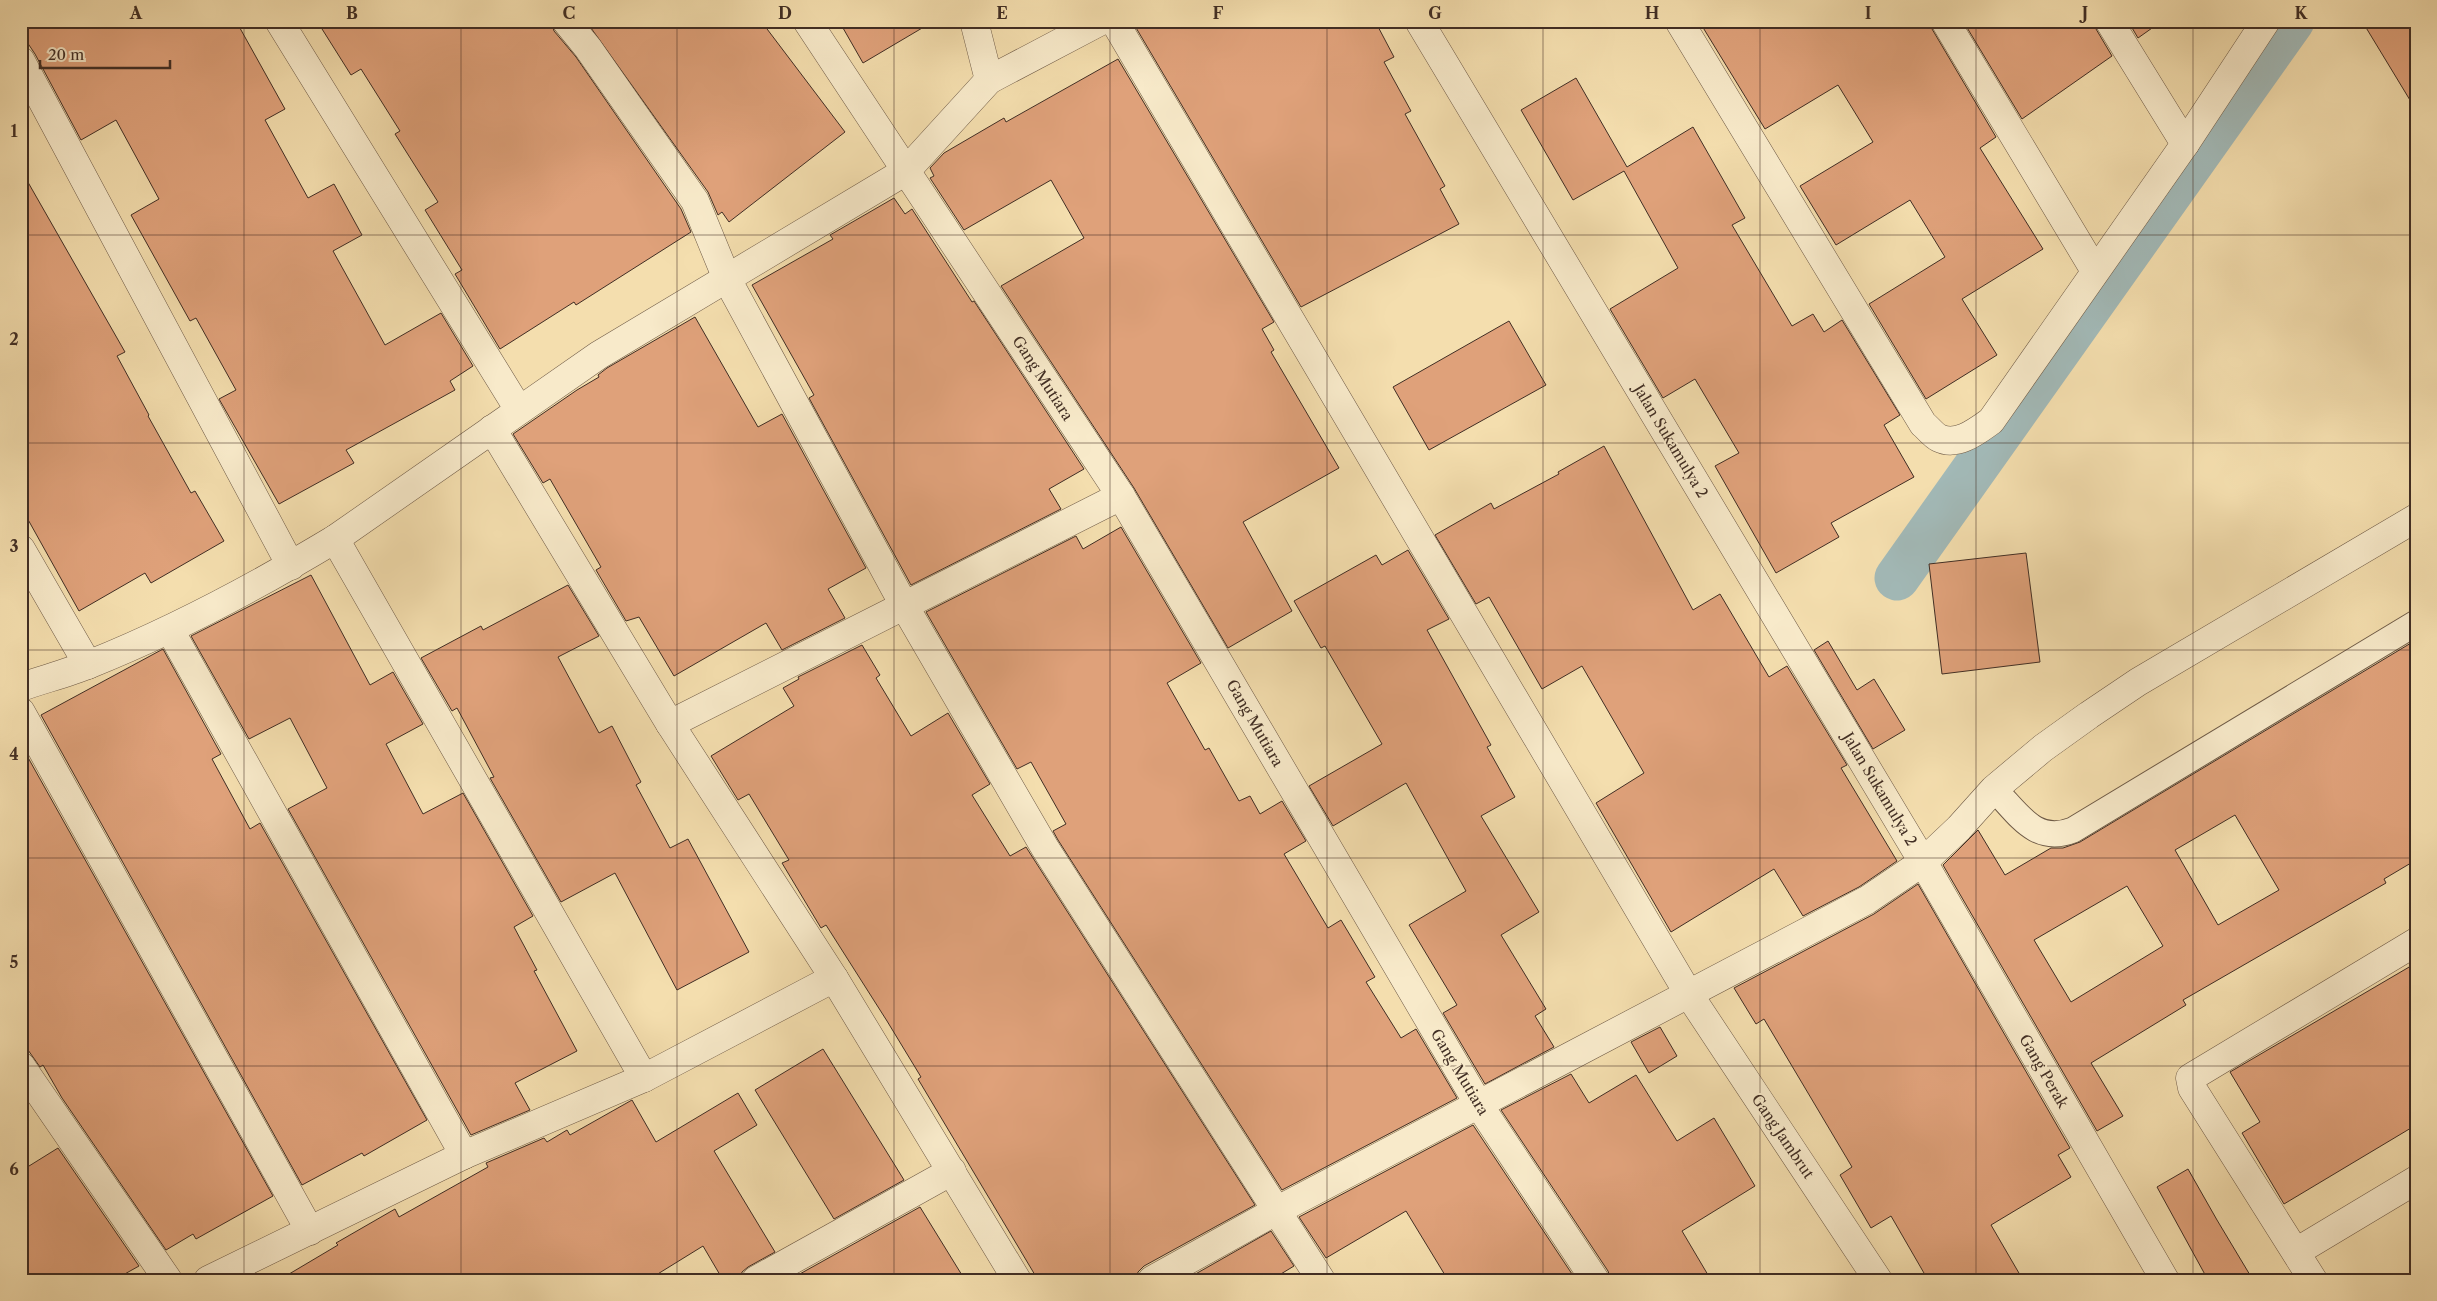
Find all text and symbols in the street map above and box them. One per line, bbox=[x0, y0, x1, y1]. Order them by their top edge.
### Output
text: A bbox=[129, 3, 143, 23]
text: B bbox=[346, 3, 358, 23]
text: C bbox=[563, 3, 575, 23]
text: D bbox=[778, 3, 792, 23]
text: E bbox=[996, 3, 1008, 23]
text: F bbox=[1213, 3, 1224, 23]
text: G bbox=[1428, 3, 1442, 23]
text: H bbox=[1645, 3, 1659, 23]
text: I bbox=[1865, 3, 1872, 23]
text: J bbox=[2079, 3, 2088, 23]
text: K bbox=[2295, 3, 2309, 23]
scale bar bbox=[40, 38, 170, 70]
text: 20 m bbox=[48, 45, 84, 64]
text: 1 bbox=[10, 121, 18, 141]
text: 2 bbox=[9, 329, 19, 349]
street label: Gang Mutiara bbox=[1009, 332, 1078, 424]
street label: Jalan Sukamulya 2 bbox=[1629, 379, 1712, 501]
text: 3 bbox=[9, 536, 19, 556]
street label: Gang Mutiara bbox=[1222, 676, 1288, 770]
street label: Jalan Sukamulya 2 bbox=[1838, 727, 1921, 849]
text: 4 bbox=[9, 744, 19, 764]
text: 5 bbox=[10, 952, 19, 972]
street label: Gang Mutiara bbox=[1427, 1025, 1493, 1119]
street label: Gang Perak bbox=[2015, 1031, 2073, 1112]
street label: Gang Jambrut bbox=[1748, 1090, 1819, 1183]
text: 6 bbox=[9, 1159, 19, 1179]

